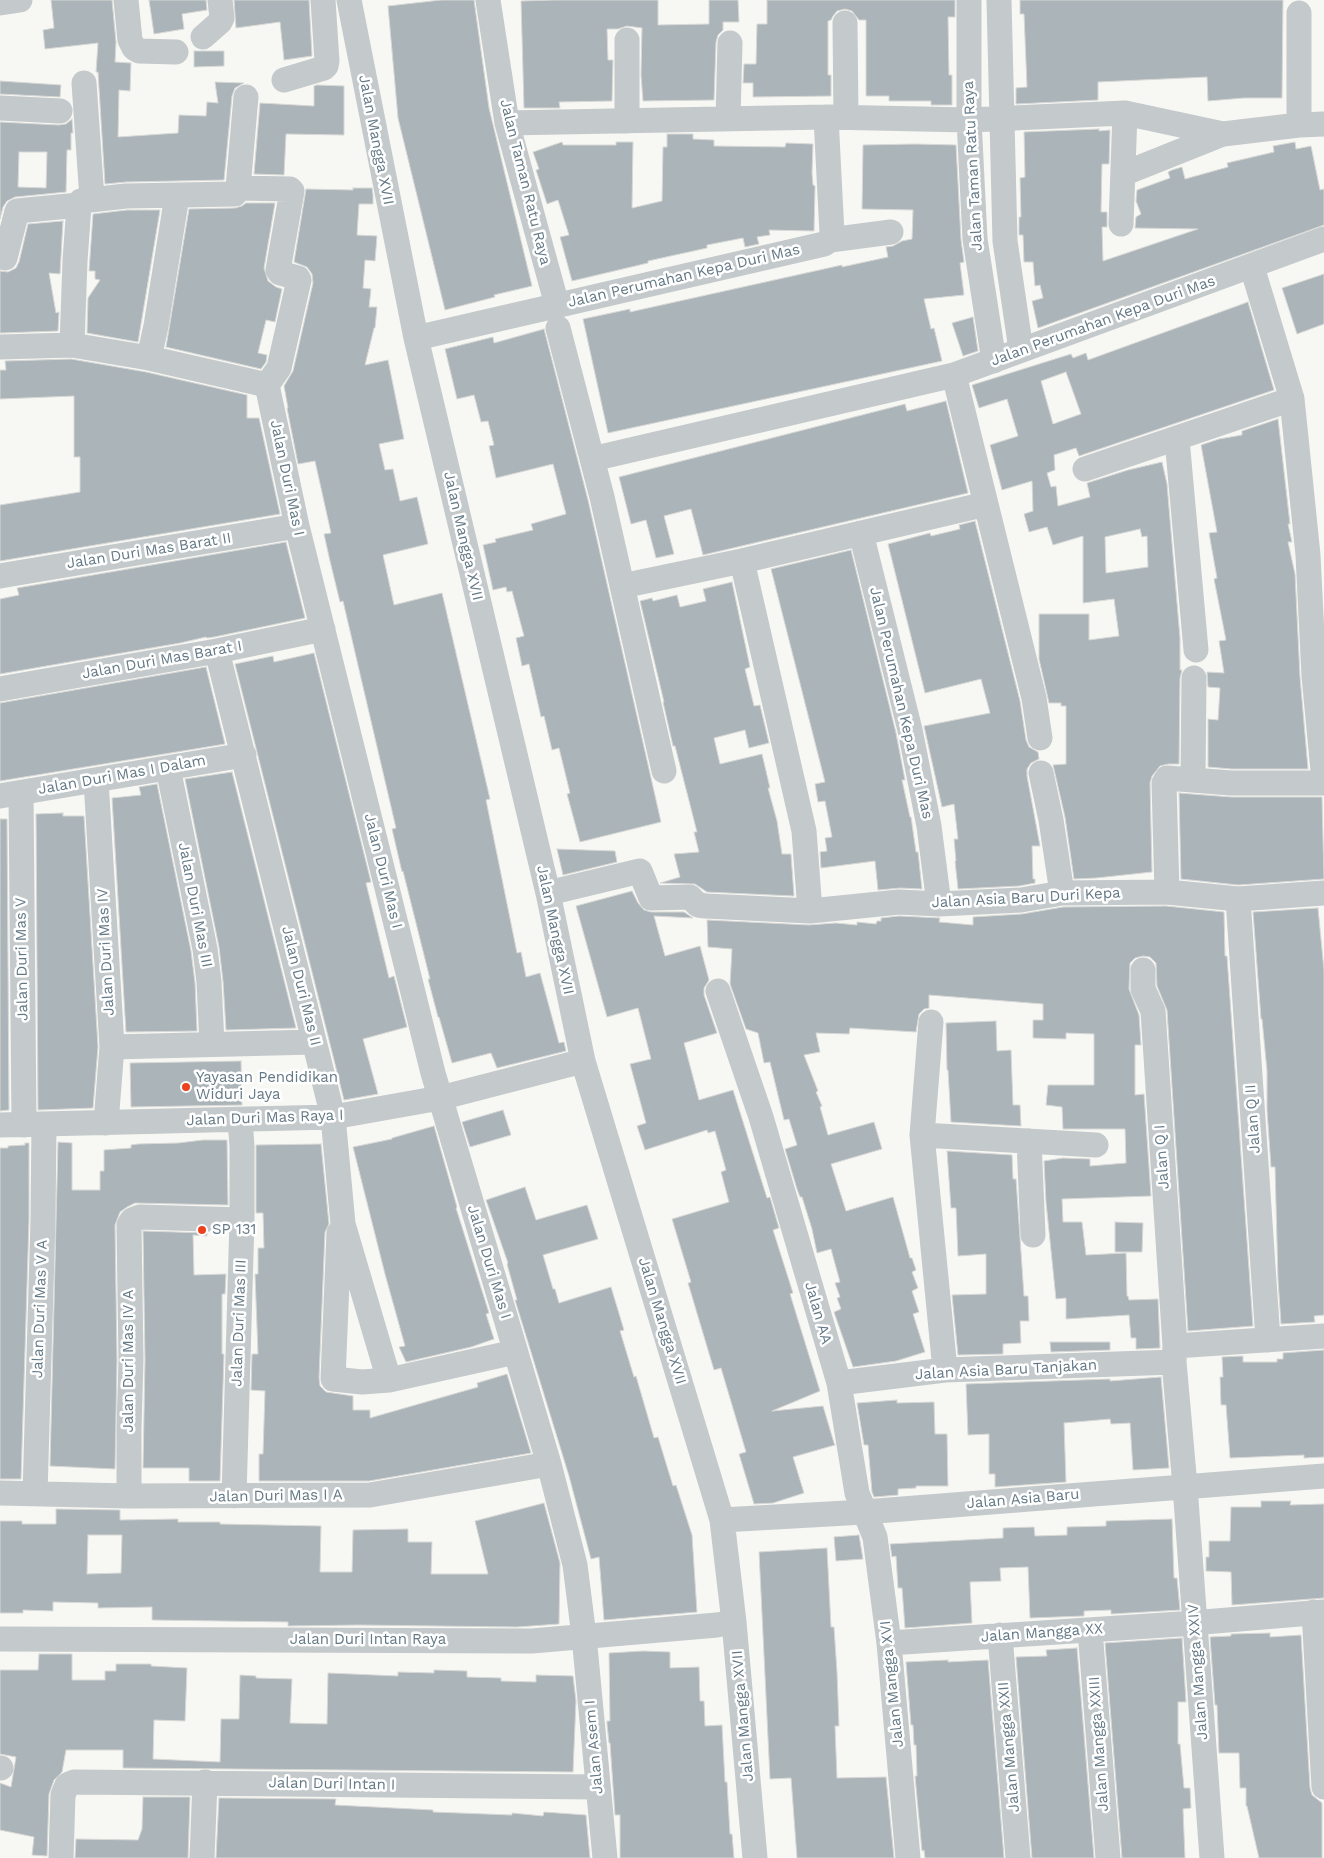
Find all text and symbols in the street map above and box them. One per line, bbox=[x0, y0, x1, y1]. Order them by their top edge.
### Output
street label: Jalan Mangga XVII bbox=[355, 74, 397, 206]
street label: Jalan Taman Ratu Raya bbox=[960, 80, 986, 252]
street label: Jalan Taman Ratu Raya bbox=[496, 97, 554, 267]
street label: Jalan Perumahan Kepa Duri Mas bbox=[566, 241, 802, 311]
street label: Jalan Perumahan Kepa Duri Mas bbox=[988, 272, 1218, 370]
street label: Jalan Duri Mas I bbox=[266, 418, 308, 538]
street label: Jalan Mangga XVII bbox=[439, 470, 487, 602]
street label: Jalan Duri Mas Barat II bbox=[65, 529, 233, 573]
street label: Jalan Perumahan Kepa Duri Mas bbox=[866, 585, 936, 821]
street label: Jalan Duri Mas Barat I bbox=[81, 637, 243, 683]
street label: Jalan Duri Mas I Dalam bbox=[37, 751, 207, 799]
street label: Jalan Duri Mas I bbox=[360, 812, 406, 930]
street label: Jalan Duri Mas III bbox=[174, 841, 216, 969]
street label: Jalan Mangga XVII bbox=[532, 864, 578, 996]
street label: Jalan Asia Baru Duri Kepa bbox=[931, 884, 1121, 912]
street label: Jalan Duri Mas IV bbox=[94, 888, 118, 1016]
street label: Jalan Duri Mas V bbox=[12, 897, 32, 1021]
street label: Jalan Duri Mas II bbox=[277, 924, 325, 1048]
place label: Yayasan Pendidikan Widuri Jaya bbox=[196, 1069, 338, 1104]
marker: Yayasan Pendidikan Widuri Jaya bbox=[180, 1081, 192, 1093]
street label: Jalan Q II bbox=[1242, 1084, 1264, 1154]
street label: Jalan Duri Mas Raya I bbox=[186, 1106, 344, 1130]
street label: Jalan Q I bbox=[1151, 1124, 1173, 1190]
street label: Jalan Duri Mas I bbox=[463, 1203, 515, 1321]
place label: SP 131 bbox=[212, 1221, 256, 1239]
marker: SP 131 bbox=[196, 1224, 208, 1236]
street label: Jalan Duri Mas V A bbox=[29, 1240, 51, 1378]
street label: Jalan Mangga XVII bbox=[634, 1255, 690, 1387]
street label: Jalan Duri Mas III bbox=[228, 1259, 250, 1387]
street label: Jalan AA bbox=[801, 1280, 835, 1346]
street label: Jalan Duri Mas IV A bbox=[120, 1290, 138, 1432]
street label: Jalan Asia Baru Tanjakan bbox=[915, 1356, 1097, 1384]
street label: Jalan Asia Baru bbox=[966, 1485, 1080, 1513]
street label: Jalan Duri Mas I A bbox=[209, 1486, 343, 1506]
street label: Jalan Mangga XXIV bbox=[1184, 1603, 1212, 1741]
street label: Jalan Mangga XVI bbox=[876, 1620, 908, 1748]
street label: Jalan Mangga XX bbox=[980, 1620, 1104, 1646]
street label: Jalan Duri Intan Raya bbox=[290, 1631, 446, 1649]
street label: Jalan Mangga XVII bbox=[728, 1650, 758, 1782]
street label: Jalan Mangga XXIII bbox=[1085, 1676, 1113, 1812]
street label: Jalan Mangga XXII bbox=[994, 1681, 1024, 1813]
street label: Jalan Asem I bbox=[581, 1699, 607, 1795]
street label: Jalan Duri Intan I bbox=[269, 1774, 395, 1794]

